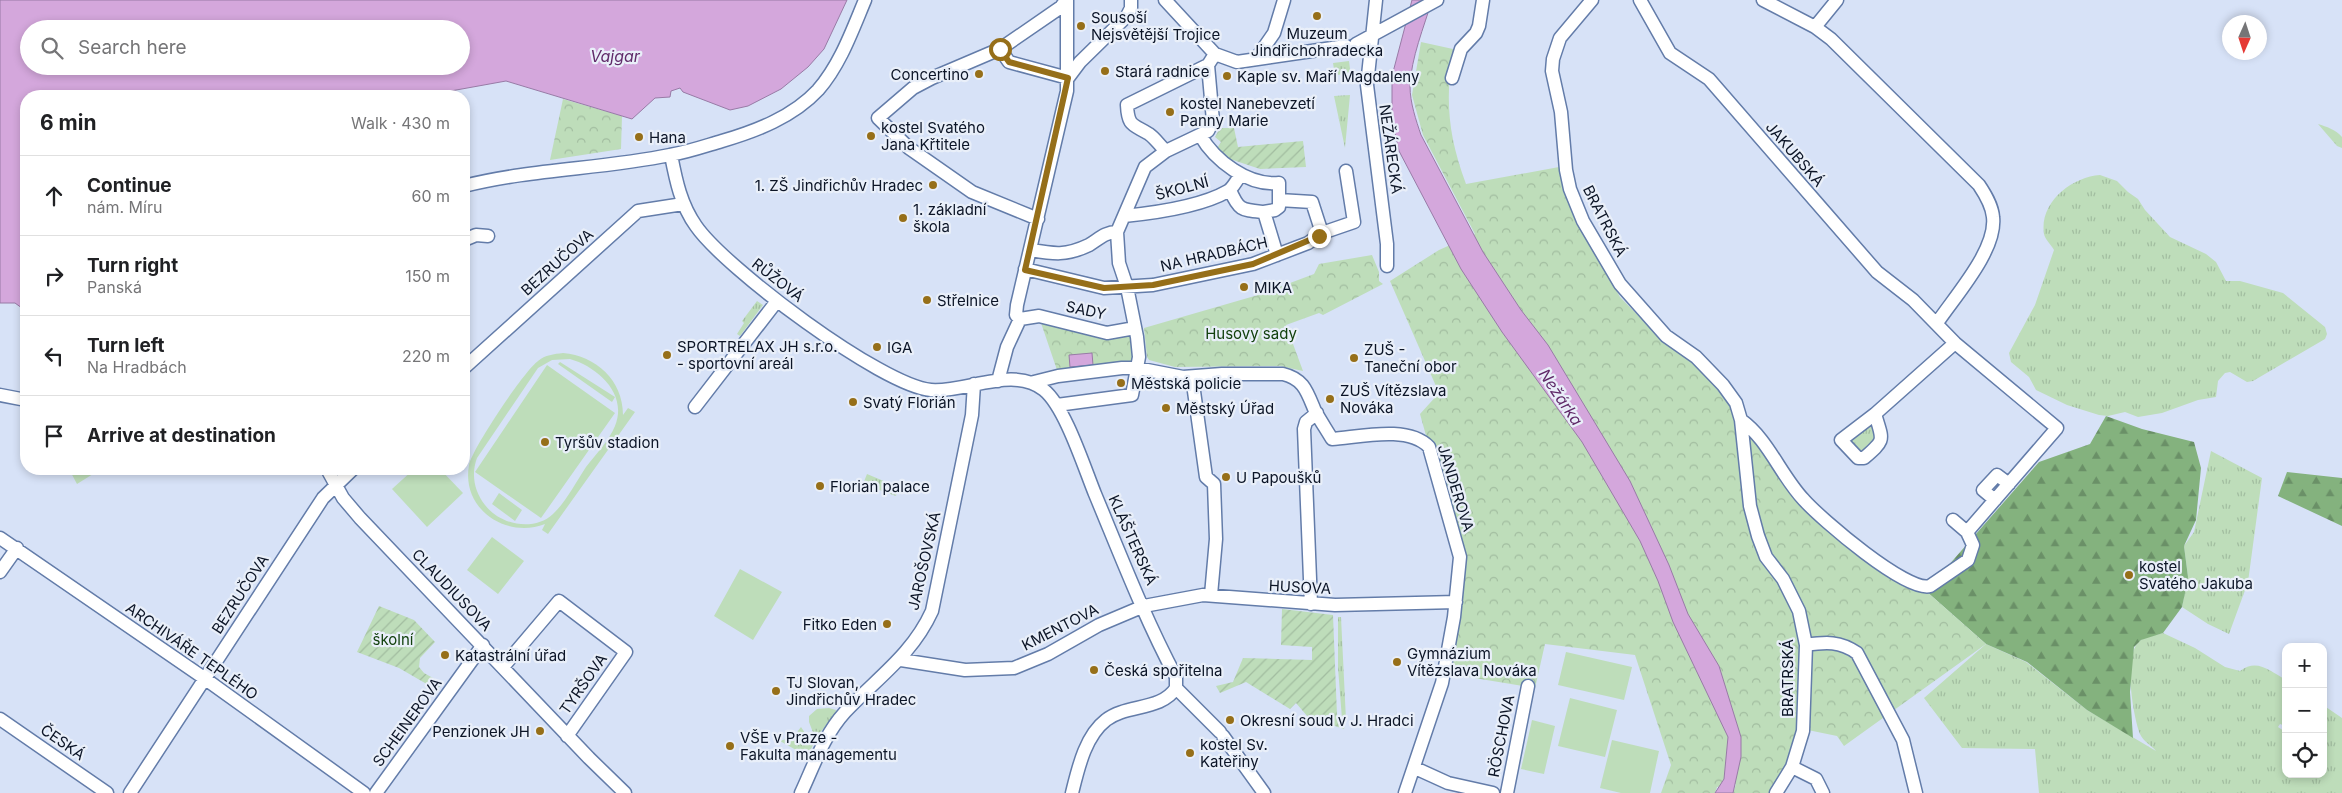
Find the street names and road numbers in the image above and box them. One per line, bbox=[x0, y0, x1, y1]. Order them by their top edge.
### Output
street label: NEŽÁRECKÁ bbox=[1375, 103, 1407, 195]
street label: JAKUBSKÁ bbox=[1762, 118, 1828, 190]
street label: ŠKOLNÍ bbox=[1153, 172, 1211, 204]
street label: BRATRSKÁ bbox=[1579, 182, 1631, 260]
street label: BEZRUČOVA bbox=[517, 225, 597, 299]
street label: NA HRADBÁCH bbox=[1158, 232, 1270, 276]
street label: RŮŽOVÁ bbox=[748, 254, 808, 306]
street label: SADY bbox=[1064, 296, 1108, 324]
street label: JANDEROVA bbox=[1434, 442, 1478, 534]
street label: KLÁŠTERSKÁ bbox=[1105, 492, 1161, 588]
street label: JAROŠOVSKÁ bbox=[903, 510, 945, 612]
street label: CLAUDIUSOVA bbox=[408, 545, 496, 635]
street label: BEZRUČOVA bbox=[207, 551, 273, 637]
street label: HUSOVA bbox=[1268, 576, 1332, 598]
street label: ARCHIVÁŘE TEPLÉHO bbox=[122, 598, 262, 704]
street label: KMENTOVA bbox=[1018, 600, 1102, 654]
street label: BRATRSKÁ bbox=[1778, 639, 1797, 717]
street label: TYRŠOVA bbox=[555, 650, 611, 718]
street label: SCHEINEROVA bbox=[368, 674, 446, 770]
street label: RÖSCHOVA bbox=[1484, 693, 1518, 779]
street label: ČESKÁ bbox=[37, 720, 89, 764]

